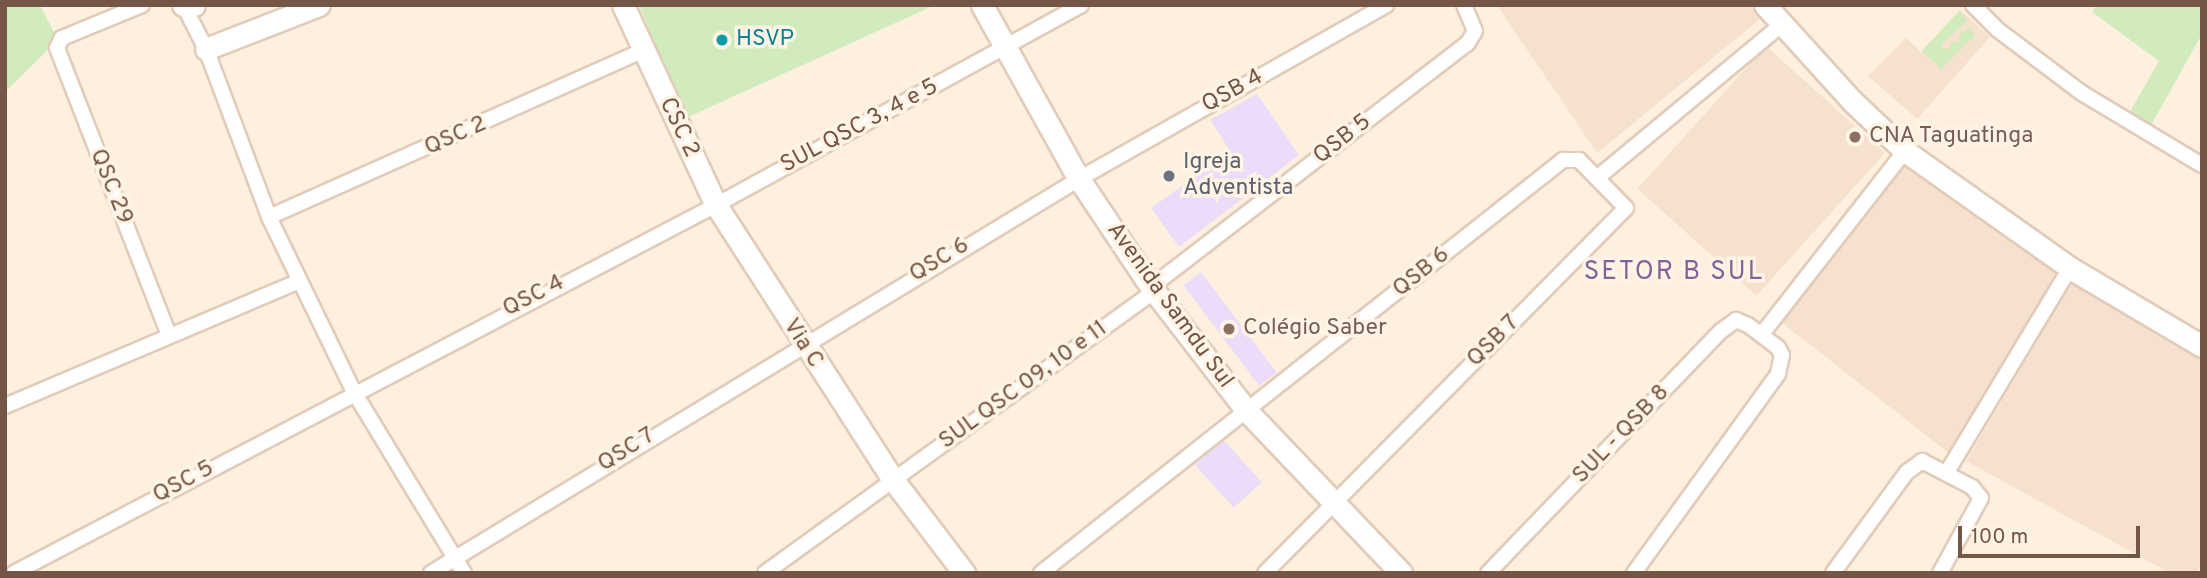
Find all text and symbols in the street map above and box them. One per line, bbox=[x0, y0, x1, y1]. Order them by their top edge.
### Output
place label: HSVP bbox=[736, 26, 794, 54]
marker: HSVP bbox=[714, 32, 730, 48]
street label: QSB 4 bbox=[1198, 64, 1268, 120]
street label: SUL QSC 3, 4 e 5 bbox=[776, 74, 944, 180]
street label: CSC 2 bbox=[652, 94, 704, 162]
street label: QSB 5 bbox=[1309, 109, 1377, 171]
street label: QSC 2 bbox=[421, 111, 491, 163]
place label: CNA Taguatinga bbox=[1869, 123, 2035, 151]
marker: CNA Taguatinga bbox=[1847, 129, 1863, 145]
street label: QSC 29 bbox=[82, 145, 138, 229]
place label: Igreja Adventista bbox=[1183, 149, 1293, 203]
marker: Igreja Adventista bbox=[1161, 168, 1177, 184]
street label: Avenida Samdu Sul bbox=[1100, 218, 1238, 394]
street label: QSC 6 bbox=[905, 233, 975, 289]
street label: QSB 6 bbox=[1388, 242, 1456, 304]
district label: SETOR B SUL bbox=[1585, 257, 1763, 289]
street label: QSC 4 bbox=[499, 270, 569, 324]
street label: QSB 7 bbox=[1462, 310, 1526, 374]
street label: Via C bbox=[776, 314, 828, 374]
place label: Colégio Saber bbox=[1243, 315, 1387, 343]
street label: SUL QSC 09, 10 e 11 bbox=[934, 316, 1114, 456]
marker: Colégio Saber bbox=[1221, 321, 1237, 337]
street label: SUL - QSB 8 bbox=[1568, 380, 1676, 490]
street label: QSC 7 bbox=[593, 423, 661, 479]
street label: QSC 5 bbox=[149, 456, 219, 510]
scale bar bbox=[1962, 512, 2144, 556]
text: 100 m bbox=[1971, 524, 2028, 551]

